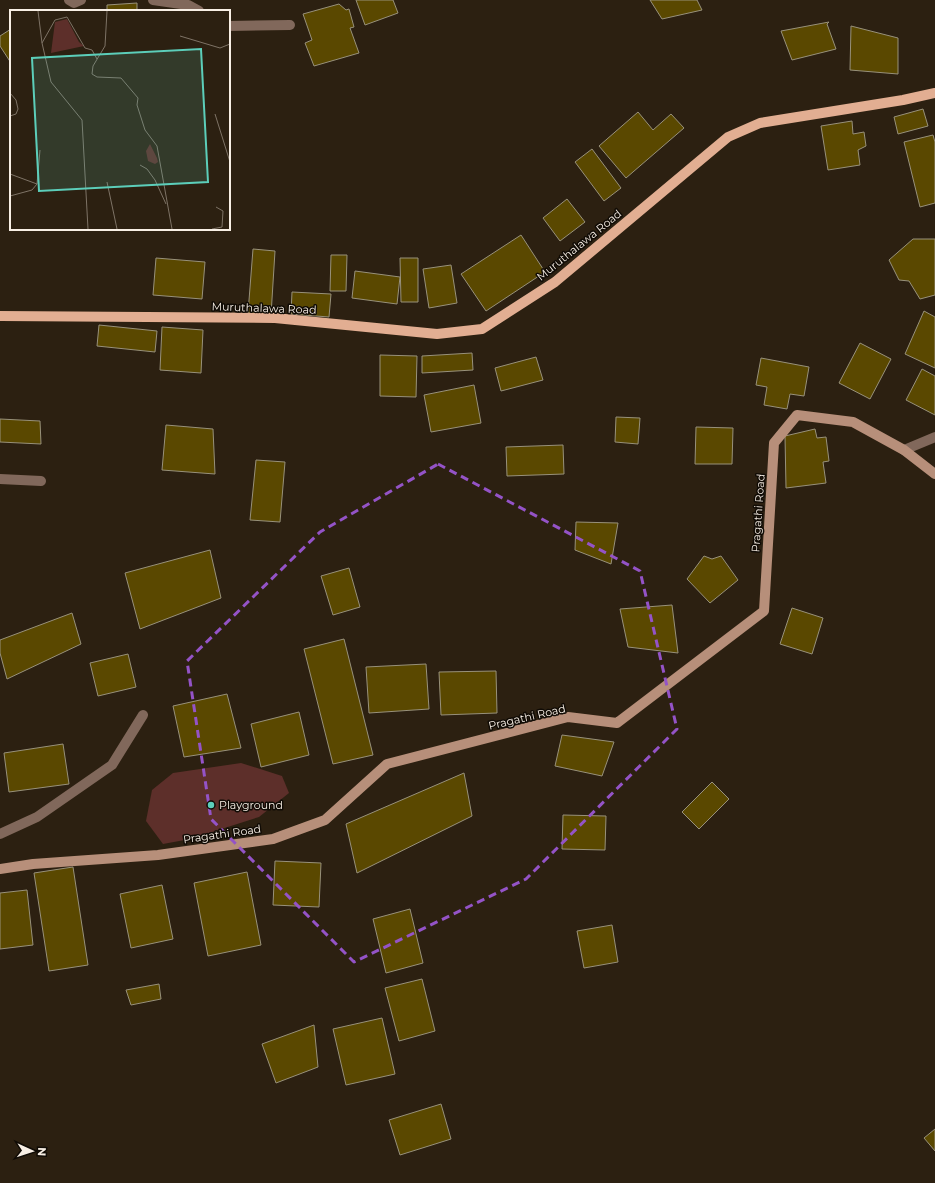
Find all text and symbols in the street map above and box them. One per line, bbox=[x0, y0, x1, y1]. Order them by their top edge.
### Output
inset map bbox=[10, 10, 230, 230]
street label: Muruthalawa Road bbox=[534, 207, 624, 283]
street label: Muruthalawa Road bbox=[211, 299, 317, 317]
street label: Pragathi Road bbox=[748, 473, 768, 553]
street label: Pragathi Road bbox=[487, 701, 567, 733]
place label: Playground bbox=[219, 798, 283, 812]
marker: Playground bbox=[206, 800, 216, 810]
street label: Pragathi Road bbox=[182, 822, 262, 846]
north arrow bbox=[12, 1131, 52, 1171]
text: N bbox=[35, 1147, 49, 1156]

